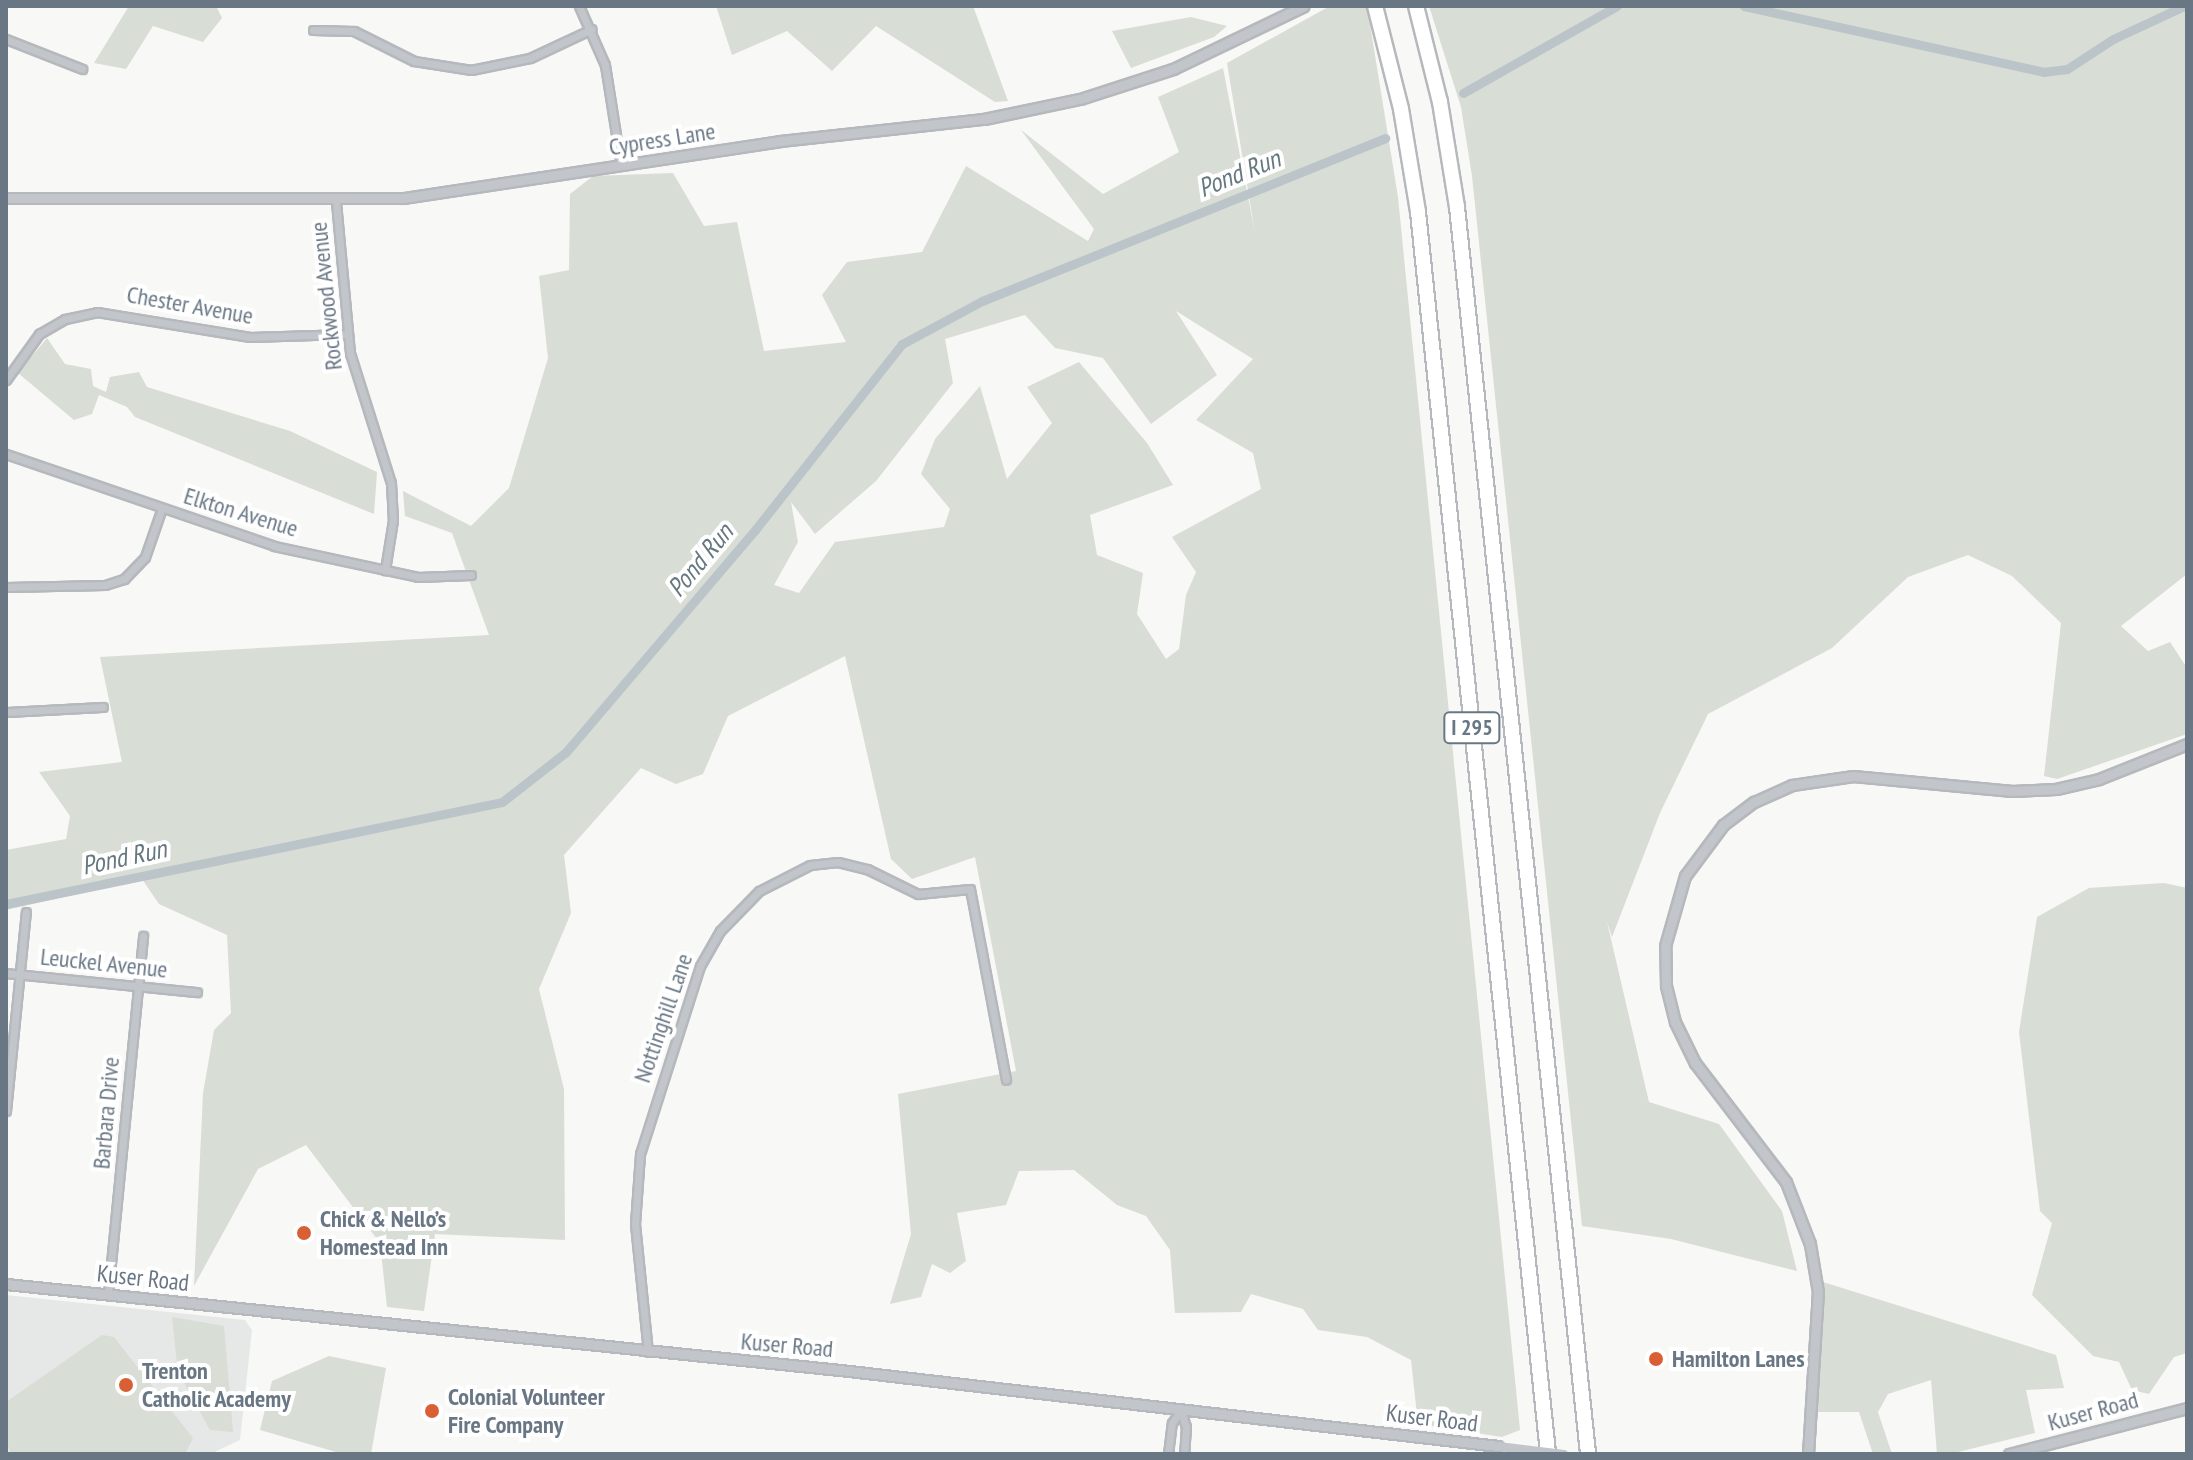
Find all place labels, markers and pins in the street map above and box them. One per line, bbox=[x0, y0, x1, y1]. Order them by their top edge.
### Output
place label: Chick & Nello’s Homestead Inn bbox=[320, 1205, 448, 1261]
marker: Chick & Nello’s Homestead Inn bbox=[295, 1224, 313, 1242]
place label: Hamilton Lanes bbox=[1672, 1345, 1805, 1373]
marker: Hamilton Lanes bbox=[1647, 1350, 1665, 1368]
place label: Trenton Catholic Academy bbox=[142, 1357, 292, 1413]
marker: Trenton Catholic Academy bbox=[117, 1376, 135, 1394]
place label: Colonial Volunteer Fire Company bbox=[448, 1383, 605, 1439]
marker: Colonial Volunteer Fire Company bbox=[423, 1402, 441, 1420]

